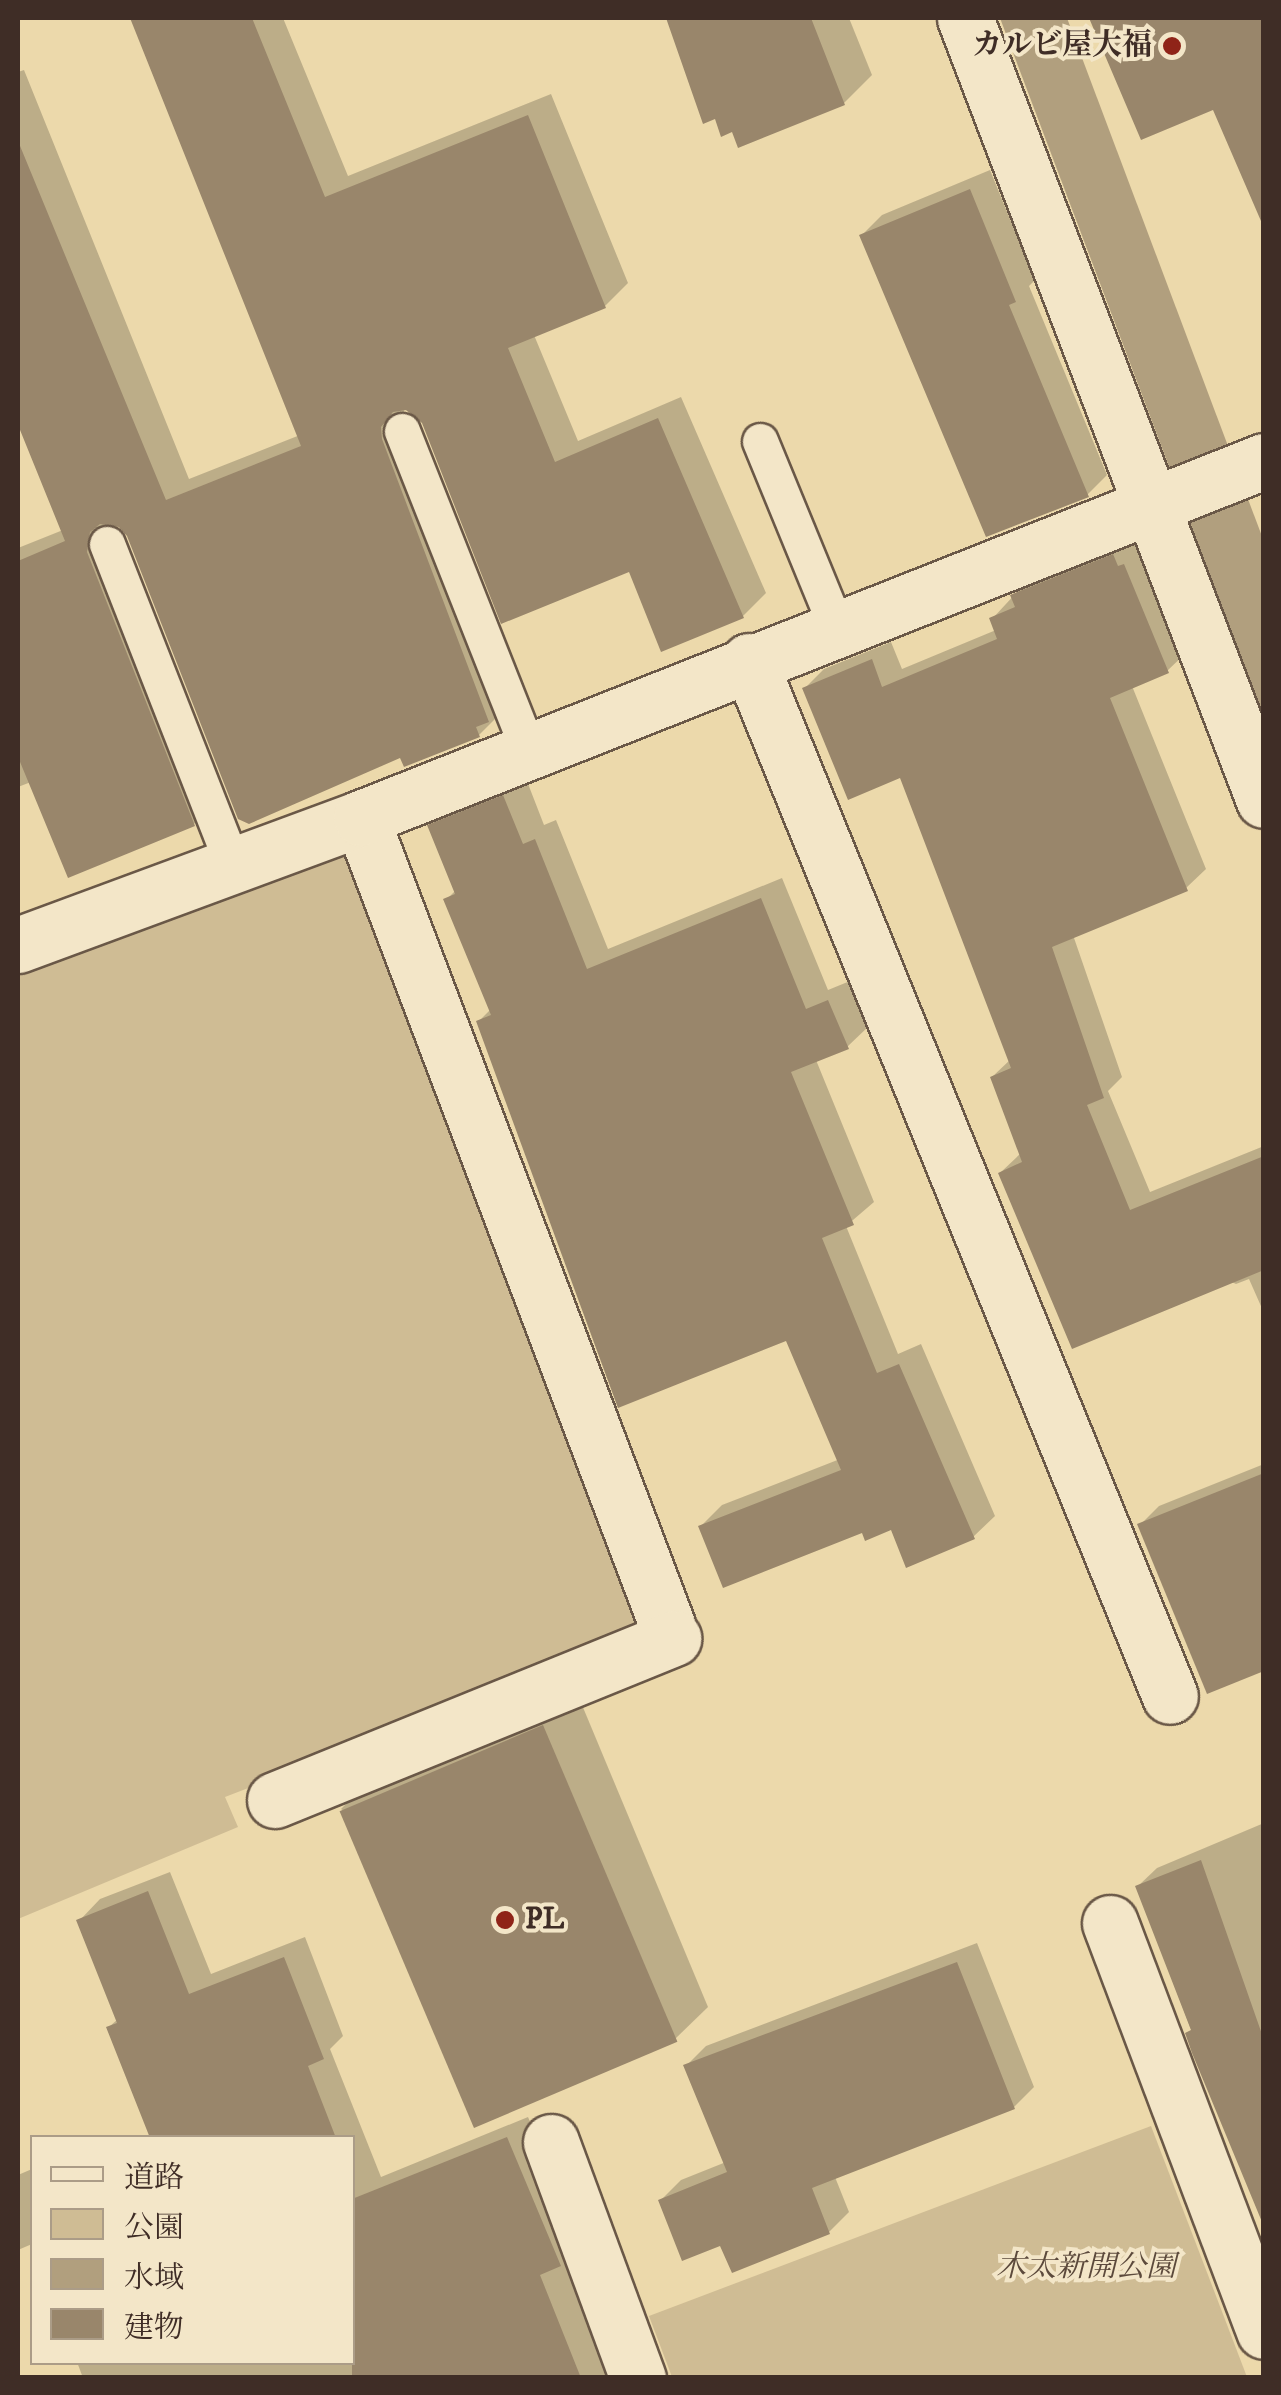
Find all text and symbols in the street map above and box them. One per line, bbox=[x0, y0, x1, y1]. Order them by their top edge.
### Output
place label: カルビ屋大福 bbox=[972, 28, 1152, 64]
marker: カルビ屋大福 bbox=[1161, 35, 1183, 57]
place label: PL bbox=[525, 1902, 564, 1938]
marker: PL bbox=[494, 1909, 516, 1931]
legend bbox=[30, 2135, 355, 2365]
text: 道路 bbox=[124, 2160, 184, 2197]
text: 公園 bbox=[124, 2210, 184, 2247]
park label: 木太新開公園 bbox=[996, 2250, 1176, 2286]
text: 水域 bbox=[124, 2260, 184, 2297]
text: 建物 bbox=[124, 2310, 184, 2347]

